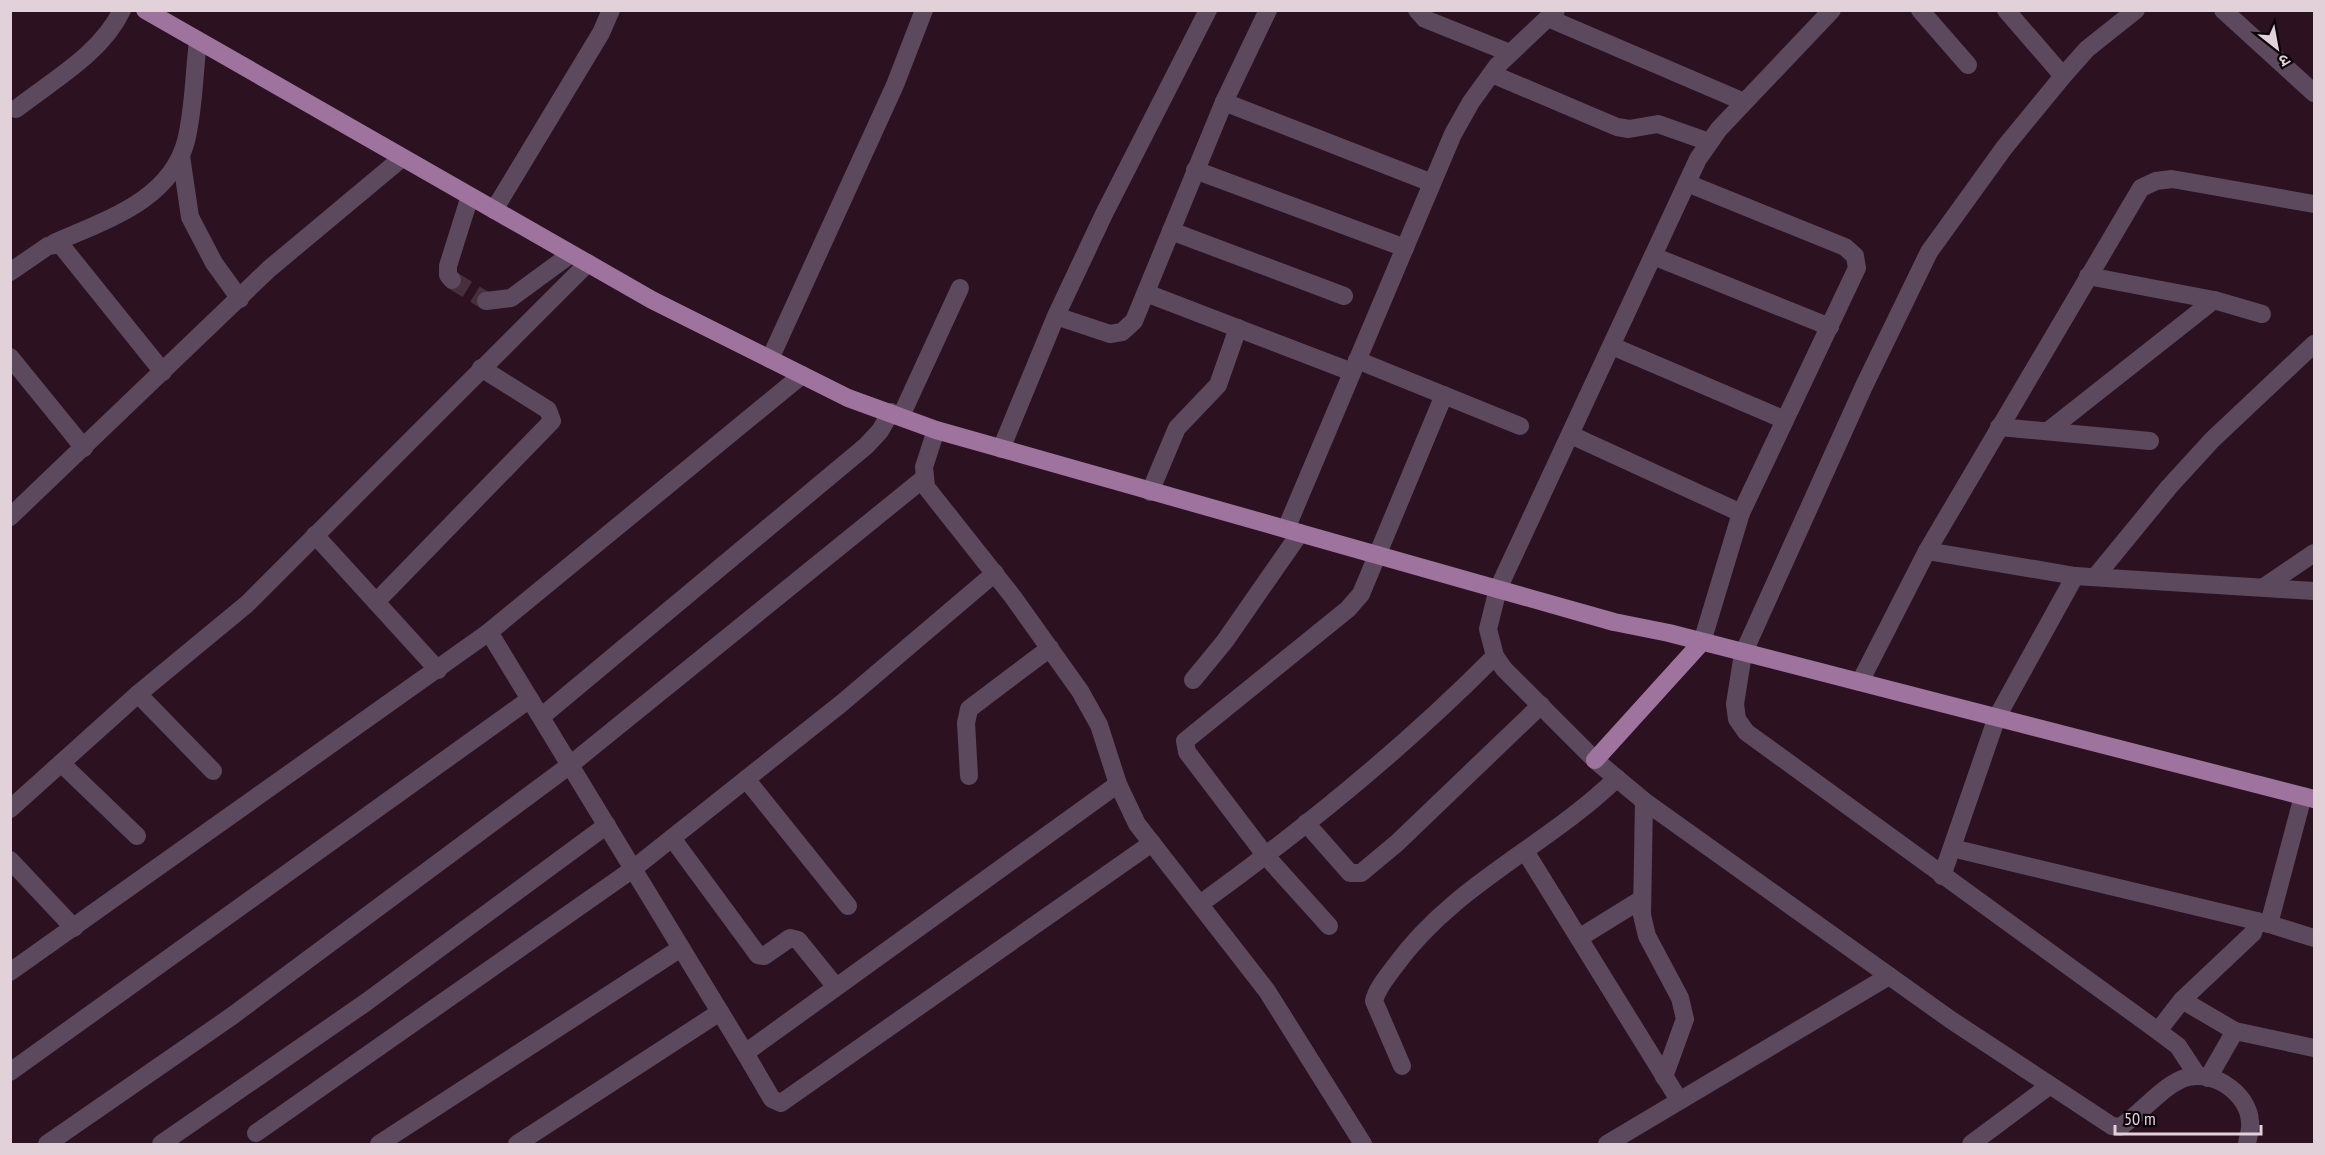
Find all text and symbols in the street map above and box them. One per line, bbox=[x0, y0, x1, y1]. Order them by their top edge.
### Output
north arrow bbox=[2247, 18, 2307, 78]
text: उ bbox=[2275, 50, 2294, 72]
scale bar bbox=[2115, 1098, 2260, 1136]
text: 50 m bbox=[2124, 1107, 2156, 1130]

